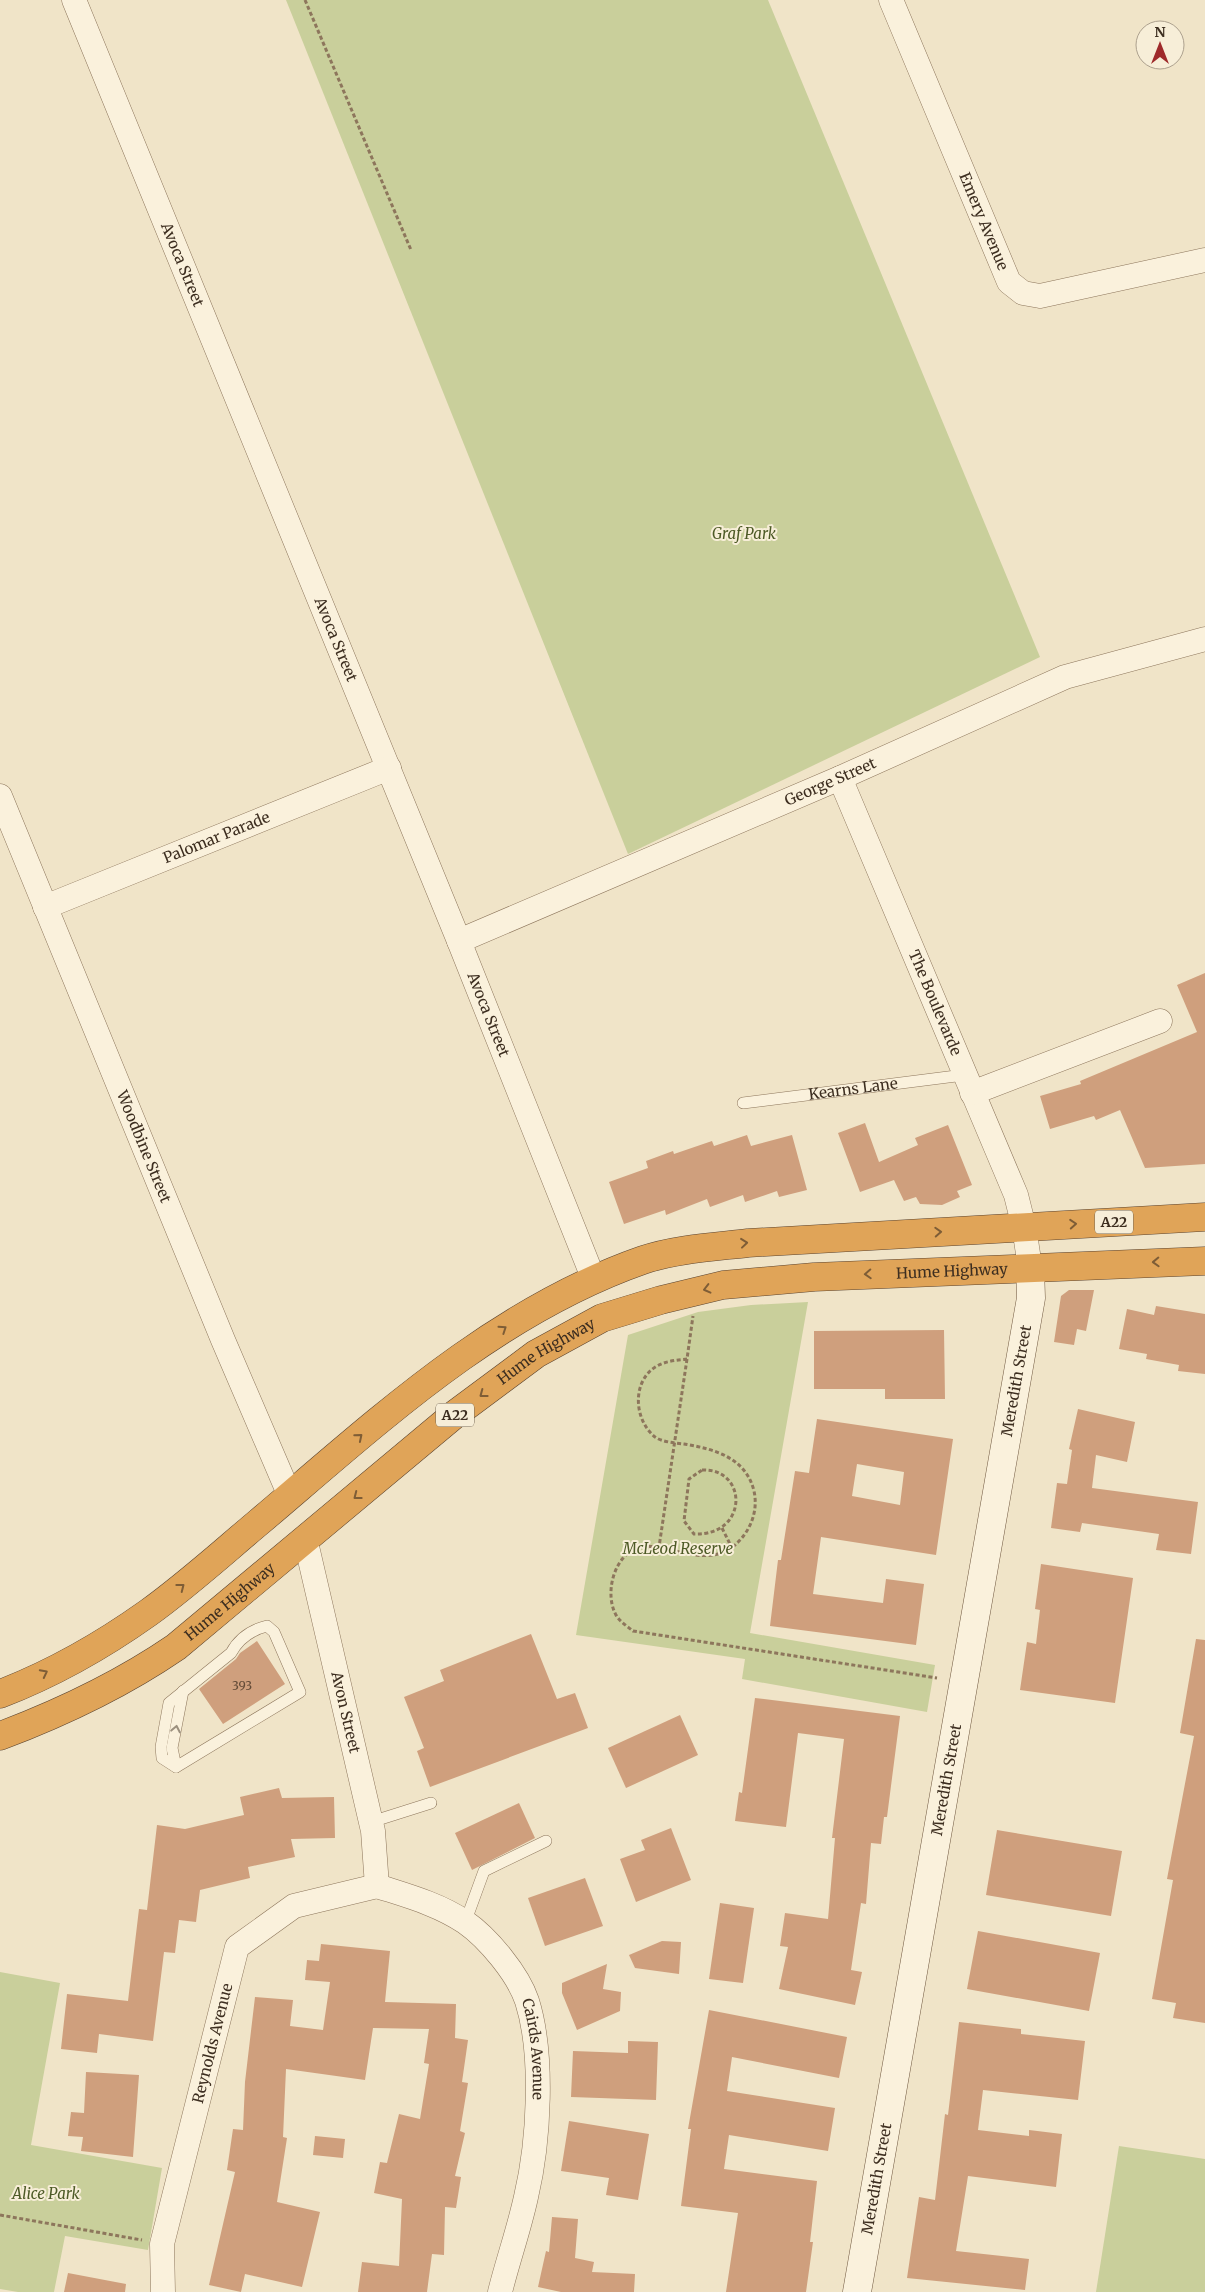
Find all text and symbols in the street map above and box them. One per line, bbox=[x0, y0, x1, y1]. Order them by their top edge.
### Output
north arrow bbox=[1135, 20, 1185, 70]
text: N bbox=[1154, 23, 1166, 41]
street label: Emery Avenue bbox=[955, 169, 1013, 273]
street label: Avoca Street bbox=[157, 219, 209, 310]
park label: Graf Park bbox=[712, 524, 777, 543]
street label: Avoca Street bbox=[310, 594, 362, 684]
street label: George Street bbox=[782, 753, 879, 810]
street label: Palomar Parade bbox=[160, 807, 273, 867]
street label: The Boulevarde bbox=[905, 947, 966, 1058]
street label: Avoca Street bbox=[463, 969, 514, 1060]
street label: Kearns Lane bbox=[807, 1073, 899, 1104]
street label: Woodbine Street bbox=[112, 1087, 176, 1206]
road number: A22 bbox=[1095, 1210, 1133, 1234]
one-way arrow bbox=[1069, 1219, 1077, 1230]
one-way arrow bbox=[934, 1226, 942, 1237]
one-way arrow bbox=[741, 1238, 749, 1249]
one-way arrow bbox=[1152, 1257, 1160, 1267]
street label: Hume Highway bbox=[896, 1259, 1008, 1283]
one-way arrow bbox=[864, 1269, 872, 1280]
one-way arrow bbox=[702, 1283, 711, 1294]
street label: Hume Highway bbox=[493, 1314, 598, 1389]
street label: Meredith Street bbox=[997, 1323, 1035, 1438]
one-way arrow bbox=[497, 1326, 507, 1335]
one-way arrow bbox=[480, 1388, 489, 1396]
road number: A22 bbox=[436, 1404, 474, 1426]
one-way arrow bbox=[354, 1434, 363, 1443]
one-way arrow bbox=[354, 1490, 363, 1498]
park label: McLeod Reserve bbox=[622, 1539, 734, 1558]
street label: Hume Highway bbox=[181, 1558, 279, 1645]
one-way arrow bbox=[176, 1584, 185, 1593]
one-way arrow bbox=[39, 1669, 48, 1679]
street label: Avon Street bbox=[327, 1669, 365, 1755]
house number: 393 bbox=[232, 1678, 252, 1693]
street label: Meredith Street bbox=[927, 1722, 965, 1837]
one-way arrow bbox=[170, 1725, 180, 1733]
street label: Reynolds Avenue bbox=[188, 1981, 236, 2105]
street label: Cairds Avenue bbox=[518, 1996, 548, 2100]
street label: Meredith Street bbox=[857, 2121, 895, 2236]
park label: Alice Park bbox=[11, 2184, 81, 2203]

